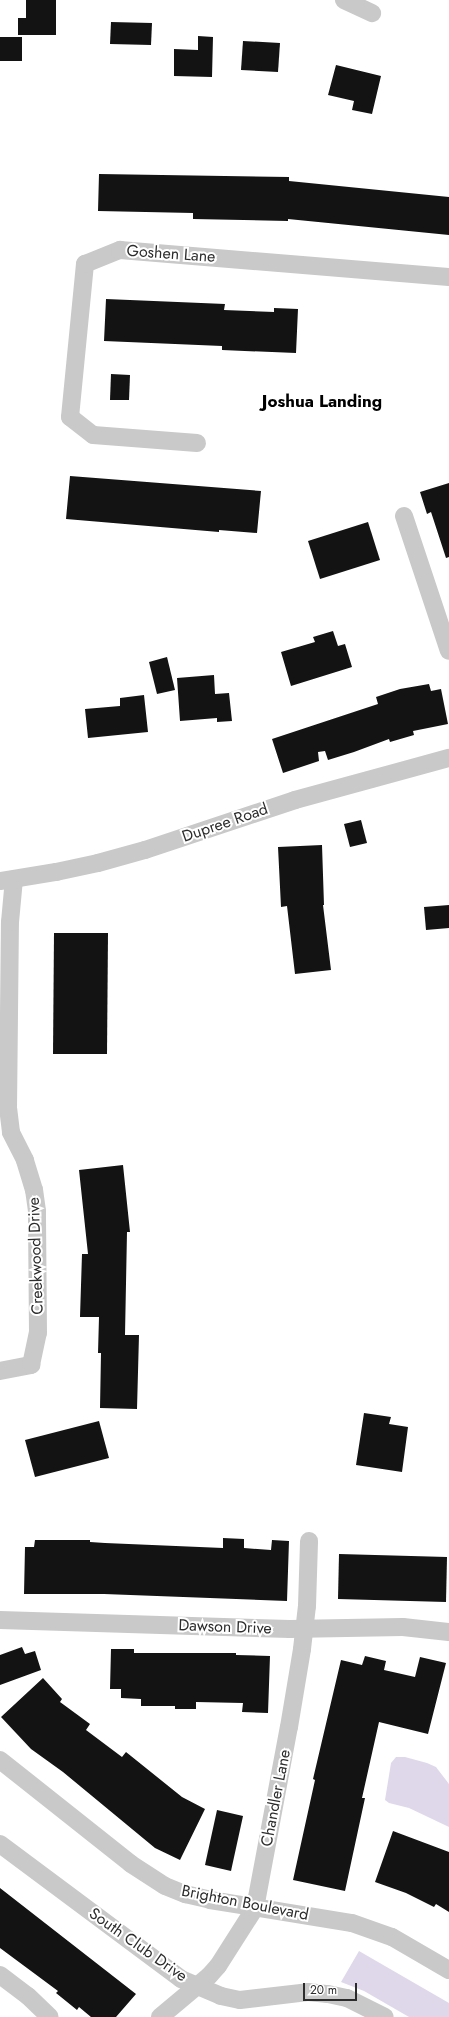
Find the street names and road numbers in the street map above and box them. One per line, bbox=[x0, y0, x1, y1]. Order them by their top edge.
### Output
street label: Goshen Lane bbox=[126, 241, 216, 267]
street label: Dupree Road bbox=[180, 799, 270, 847]
street label: Creekwood Drive bbox=[24, 1197, 48, 1315]
street label: Dawson Drive bbox=[178, 1616, 272, 1638]
street label: Chandler Lane bbox=[257, 1748, 295, 1848]
street label: Brighton Boulevard bbox=[180, 1881, 310, 1925]
street label: South Club Drive bbox=[85, 1904, 191, 1986]

